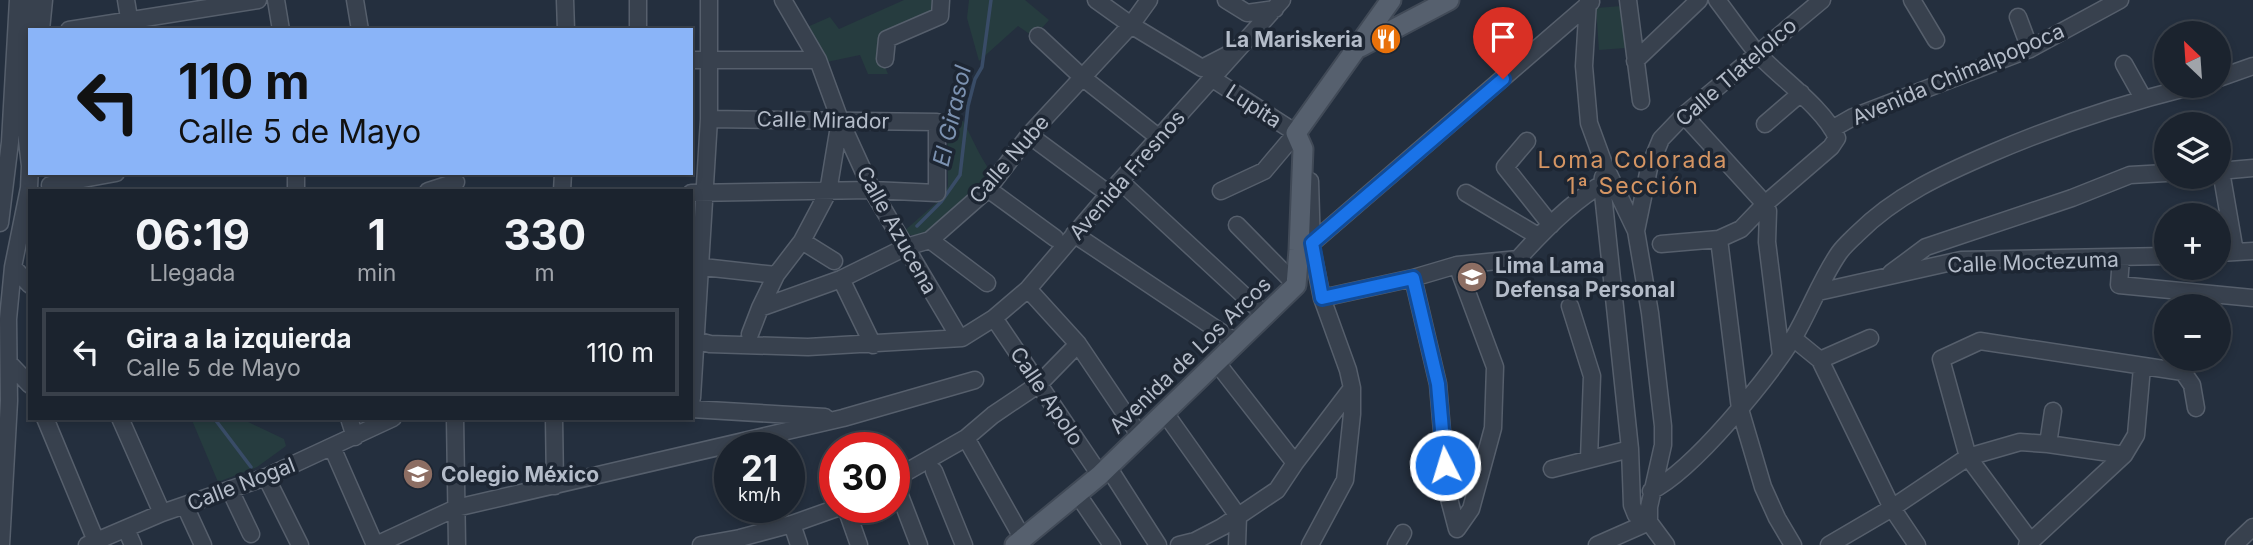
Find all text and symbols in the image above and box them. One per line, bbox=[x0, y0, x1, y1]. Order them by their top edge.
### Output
pin bbox=[1473, 7, 1533, 79]
street label: Calle Tlatelolco bbox=[1670, 13, 1802, 131]
icon: arrive bbox=[1484, 18, 1522, 56]
street label: Avenida Chimalpopoca bbox=[1848, 18, 2068, 130]
north arrow bbox=[2154, 21, 2231, 98]
map controls bbox=[2154, 21, 2231, 371]
restaurant icon: La Mariskeria bbox=[1369, 22, 1403, 56]
place label: La Mariskeria bbox=[1225, 27, 1363, 52]
text: 110 m bbox=[178, 52, 310, 111]
icon: left bbox=[63, 56, 154, 147]
water label: El Girasol bbox=[927, 62, 977, 169]
street label: Lupita bbox=[1222, 79, 1286, 133]
street label: Avenida Fresnos bbox=[1064, 105, 1190, 245]
street label: Calle Mirador bbox=[757, 106, 890, 134]
street label: Calle Nube bbox=[964, 110, 1054, 208]
text: Calle 5 de Mayo bbox=[178, 112, 421, 151]
button: layers bbox=[2154, 112, 2231, 189]
district label: Loma Colorada 1ª Sección bbox=[1538, 146, 1728, 200]
street label: Calle Azucena bbox=[852, 162, 942, 298]
button: + bbox=[2154, 203, 2231, 280]
text: 06:19 bbox=[135, 209, 250, 260]
text: 1 bbox=[368, 209, 386, 260]
text: 330 bbox=[503, 209, 586, 260]
street label: Calle Moctezuma bbox=[1947, 247, 2119, 277]
place label: Lima Lama Defensa Personal bbox=[1495, 253, 1675, 302]
text: Llegada bbox=[150, 259, 236, 287]
text: min bbox=[357, 259, 396, 287]
text: m bbox=[535, 259, 555, 287]
school or university icon: Lima Lama Defensa Personal bbox=[1455, 260, 1489, 294]
street label: Avenida de Los Arcos bbox=[1104, 271, 1276, 439]
button: − bbox=[2154, 294, 2231, 371]
text: Gira a la izquierda bbox=[126, 323, 352, 354]
icon: left bbox=[67, 333, 105, 371]
text: 110 m bbox=[586, 337, 654, 368]
street label: Calle Apolo bbox=[1005, 342, 1089, 450]
text: Calle 5 de Mayo bbox=[126, 354, 301, 382]
position arrow bbox=[1408, 428, 1482, 502]
speed limit sign: 30 bbox=[819, 432, 910, 523]
text: 21 bbox=[741, 447, 778, 489]
street label: Calle Nogal bbox=[183, 452, 299, 516]
school or university icon: Colegio México bbox=[401, 457, 435, 491]
place label: Colegio México bbox=[441, 462, 599, 487]
text: km/h bbox=[738, 484, 781, 505]

